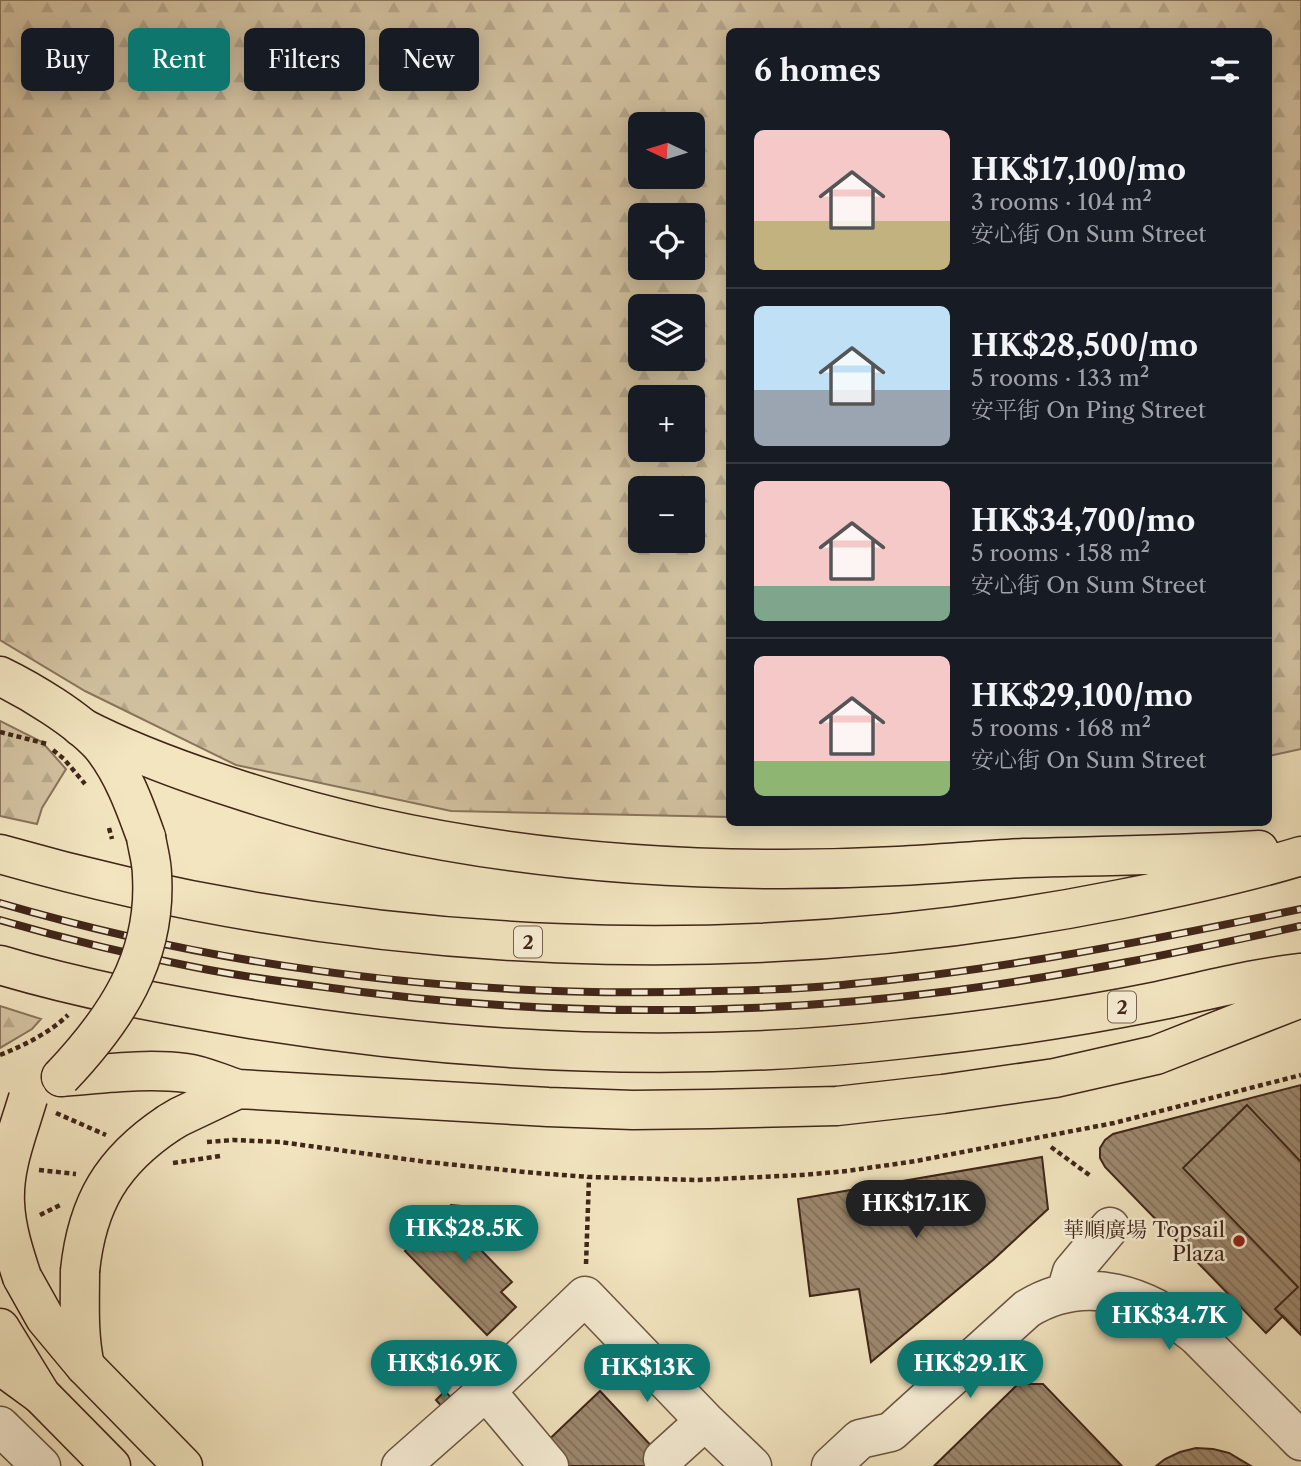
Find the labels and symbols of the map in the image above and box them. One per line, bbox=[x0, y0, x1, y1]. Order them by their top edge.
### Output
north arrow bbox=[628, 112, 705, 189]
road number: 2 bbox=[514, 926, 542, 958]
road number: 2 bbox=[1108, 992, 1136, 1023]
pin: HK$17.1K bbox=[844, 1180, 988, 1240]
pin: HK$28.5K bbox=[392, 1206, 536, 1265]
place label: 華順廣場 Topsail Plaza bbox=[1063, 1217, 1226, 1266]
marker: 華順廣場 Topsail Plaza bbox=[1231, 1233, 1247, 1249]
pin: HK$34.7K bbox=[1097, 1292, 1241, 1352]
pin: HK$16.9K bbox=[372, 1340, 516, 1400]
pin: HK$29.1K bbox=[898, 1340, 1042, 1400]
pin: HK$13K bbox=[590, 1344, 704, 1404]

